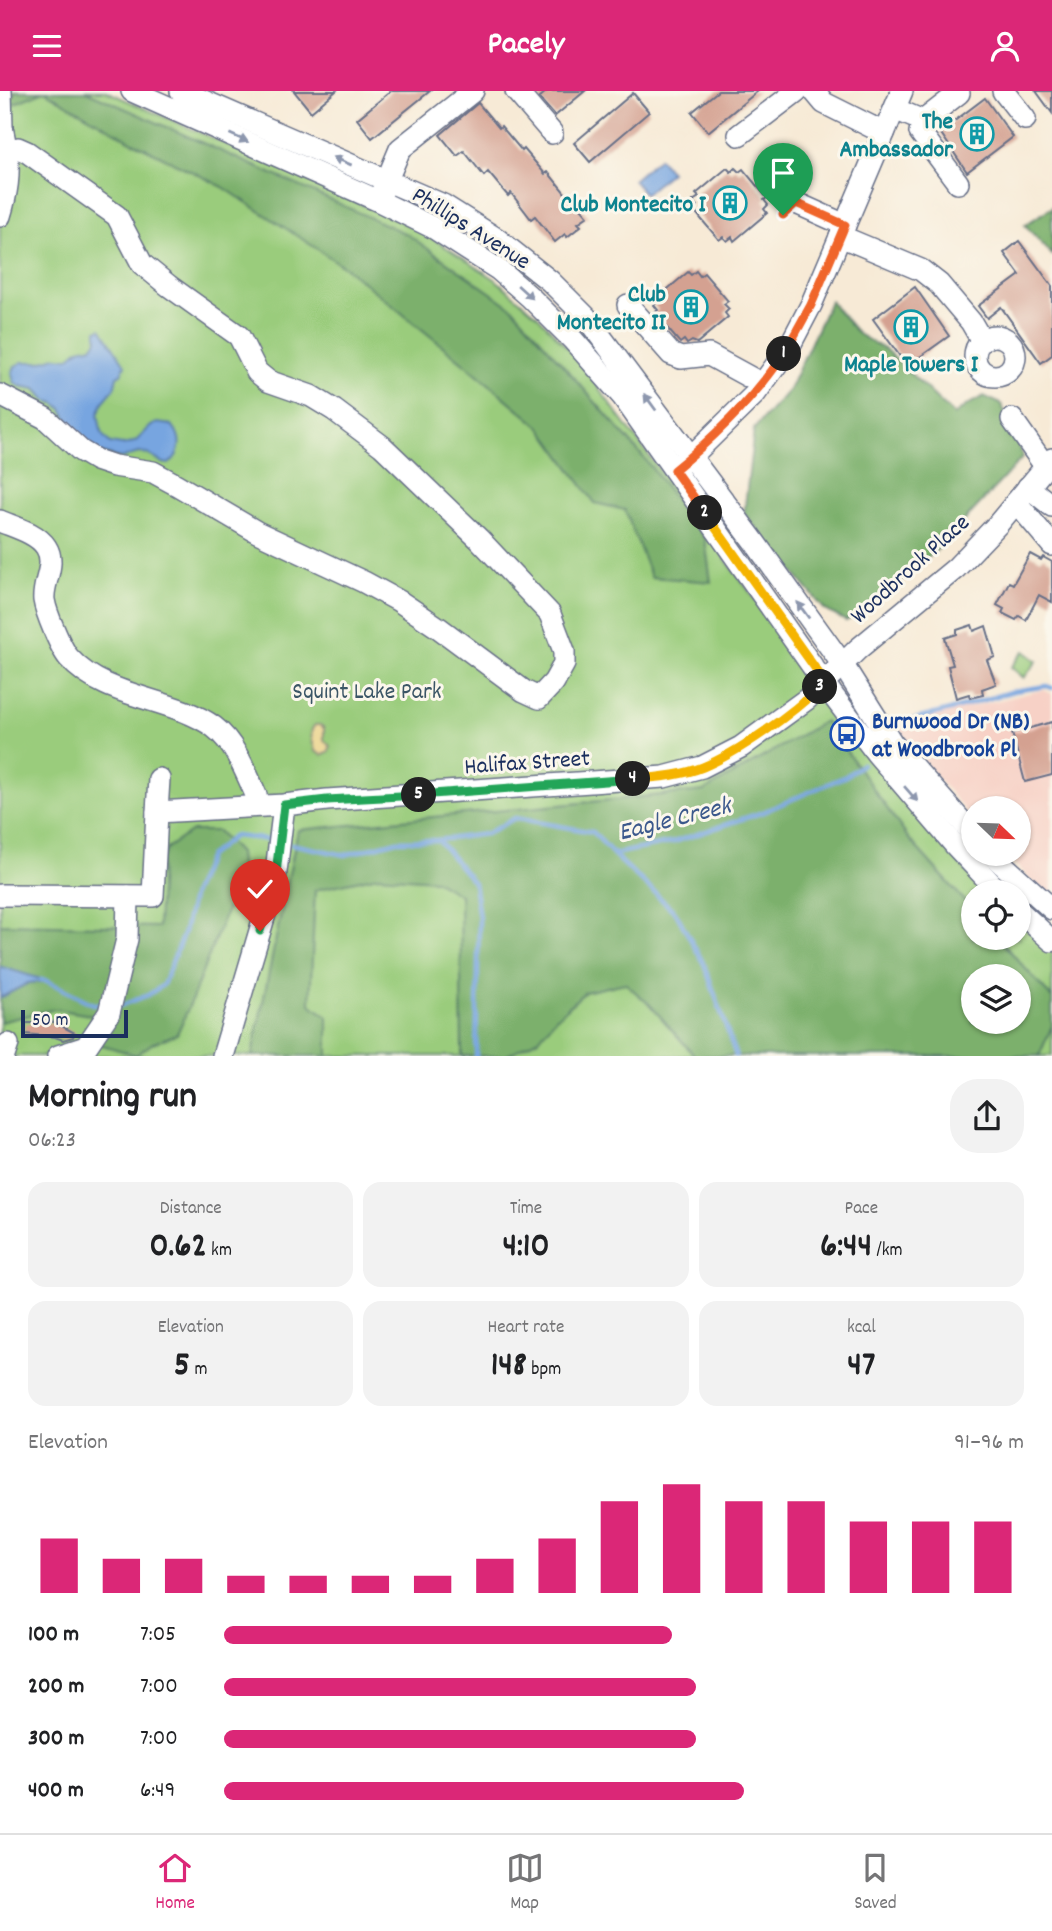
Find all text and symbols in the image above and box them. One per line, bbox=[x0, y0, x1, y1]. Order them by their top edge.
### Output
text: Pacely bbox=[487, 23, 565, 69]
icon: menu bbox=[28, 27, 66, 65]
icon: person bbox=[986, 27, 1024, 65]
place label: The Ambassador bbox=[839, 106, 954, 168]
building icon: The Ambassador bbox=[958, 115, 996, 153]
one-way arrow bbox=[229, 133, 250, 144]
pin bbox=[753, 143, 813, 215]
icon: arrive bbox=[764, 154, 802, 192]
one-way arrow bbox=[331, 155, 352, 166]
street label: Phillips Avenue bbox=[404, 180, 536, 280]
building icon: Club Montecito I bbox=[711, 184, 749, 222]
place label: Club Montecito I bbox=[560, 189, 707, 223]
place label: Club Montecito II bbox=[557, 279, 667, 341]
one-way arrow bbox=[516, 284, 533, 299]
building icon: Club Montecito II bbox=[672, 288, 710, 326]
building icon: Maple Towers I bbox=[892, 308, 930, 346]
pin: 1 bbox=[766, 337, 802, 371]
text: 1 bbox=[781, 340, 786, 367]
place label: Maple Towers I bbox=[844, 349, 979, 383]
one-way arrow bbox=[643, 393, 657, 411]
pin: 2 bbox=[688, 495, 722, 531]
text: 2 bbox=[700, 499, 709, 526]
street label: Woodbrook Place bbox=[844, 507, 978, 633]
one-way arrow bbox=[796, 601, 810, 619]
pin: 3 bbox=[802, 669, 838, 705]
text: 3 bbox=[815, 673, 824, 700]
park label: Squint Lake Park bbox=[292, 676, 442, 710]
place label: Burnwood Dr (NB) at Woodbrook Pl bbox=[872, 706, 1029, 768]
bus stop icon: Burnwood Dr (NB) at Woodbrook Pl bbox=[828, 715, 866, 753]
street label: Halifax Street bbox=[463, 743, 591, 785]
pin: 4 bbox=[616, 761, 650, 797]
text: 4 bbox=[629, 765, 636, 792]
pin: 5 bbox=[402, 777, 436, 813]
text: 5 bbox=[414, 781, 423, 808]
one-way arrow bbox=[903, 786, 918, 803]
water label: Eagle Creek bbox=[615, 788, 737, 852]
north arrow bbox=[961, 796, 1031, 866]
map controls bbox=[961, 796, 1031, 1034]
pin bbox=[230, 859, 290, 931]
icon: check bbox=[241, 870, 279, 908]
button: locate bbox=[961, 880, 1031, 950]
button: layers bbox=[961, 964, 1031, 1034]
scale bar bbox=[21, 1007, 128, 1039]
text: 50 m bbox=[32, 1008, 69, 1035]
text: Morning run bbox=[28, 1071, 197, 1126]
button: share bbox=[950, 1079, 1024, 1153]
text: 06:23 bbox=[28, 1125, 76, 1158]
text: Distance bbox=[160, 1196, 222, 1223]
text: Time bbox=[510, 1196, 542, 1223]
text: Pace bbox=[845, 1196, 878, 1223]
text: 0.62 bbox=[149, 1223, 207, 1273]
text: 4:10 bbox=[502, 1223, 550, 1273]
text: 6:44 bbox=[820, 1223, 872, 1273]
text: km bbox=[207, 1238, 232, 1265]
text: /km bbox=[872, 1238, 903, 1265]
text: Elevation bbox=[158, 1315, 224, 1342]
text: Heart rate bbox=[488, 1315, 564, 1342]
text: kcal bbox=[847, 1315, 876, 1342]
text: 5 bbox=[174, 1342, 190, 1392]
text: 148 bbox=[491, 1342, 527, 1392]
text: 47 bbox=[847, 1342, 875, 1392]
text: m bbox=[190, 1357, 207, 1384]
text: bpm bbox=[527, 1357, 561, 1384]
text: Elevation bbox=[28, 1427, 108, 1460]
text: 91–96 m bbox=[954, 1427, 1024, 1460]
text: 100 m bbox=[28, 1619, 79, 1652]
text: 7:05 bbox=[140, 1619, 176, 1652]
text: 200 m bbox=[28, 1671, 84, 1704]
text: 7:00 bbox=[140, 1671, 178, 1704]
text: 300 m bbox=[28, 1723, 84, 1756]
text: 7:00 bbox=[140, 1723, 178, 1756]
text: 400 m bbox=[28, 1775, 84, 1808]
text: 6:49 bbox=[140, 1775, 175, 1808]
tab: Home bbox=[155, 1849, 195, 1918]
tab: Map bbox=[506, 1849, 544, 1918]
tab: Saved bbox=[854, 1849, 897, 1918]

